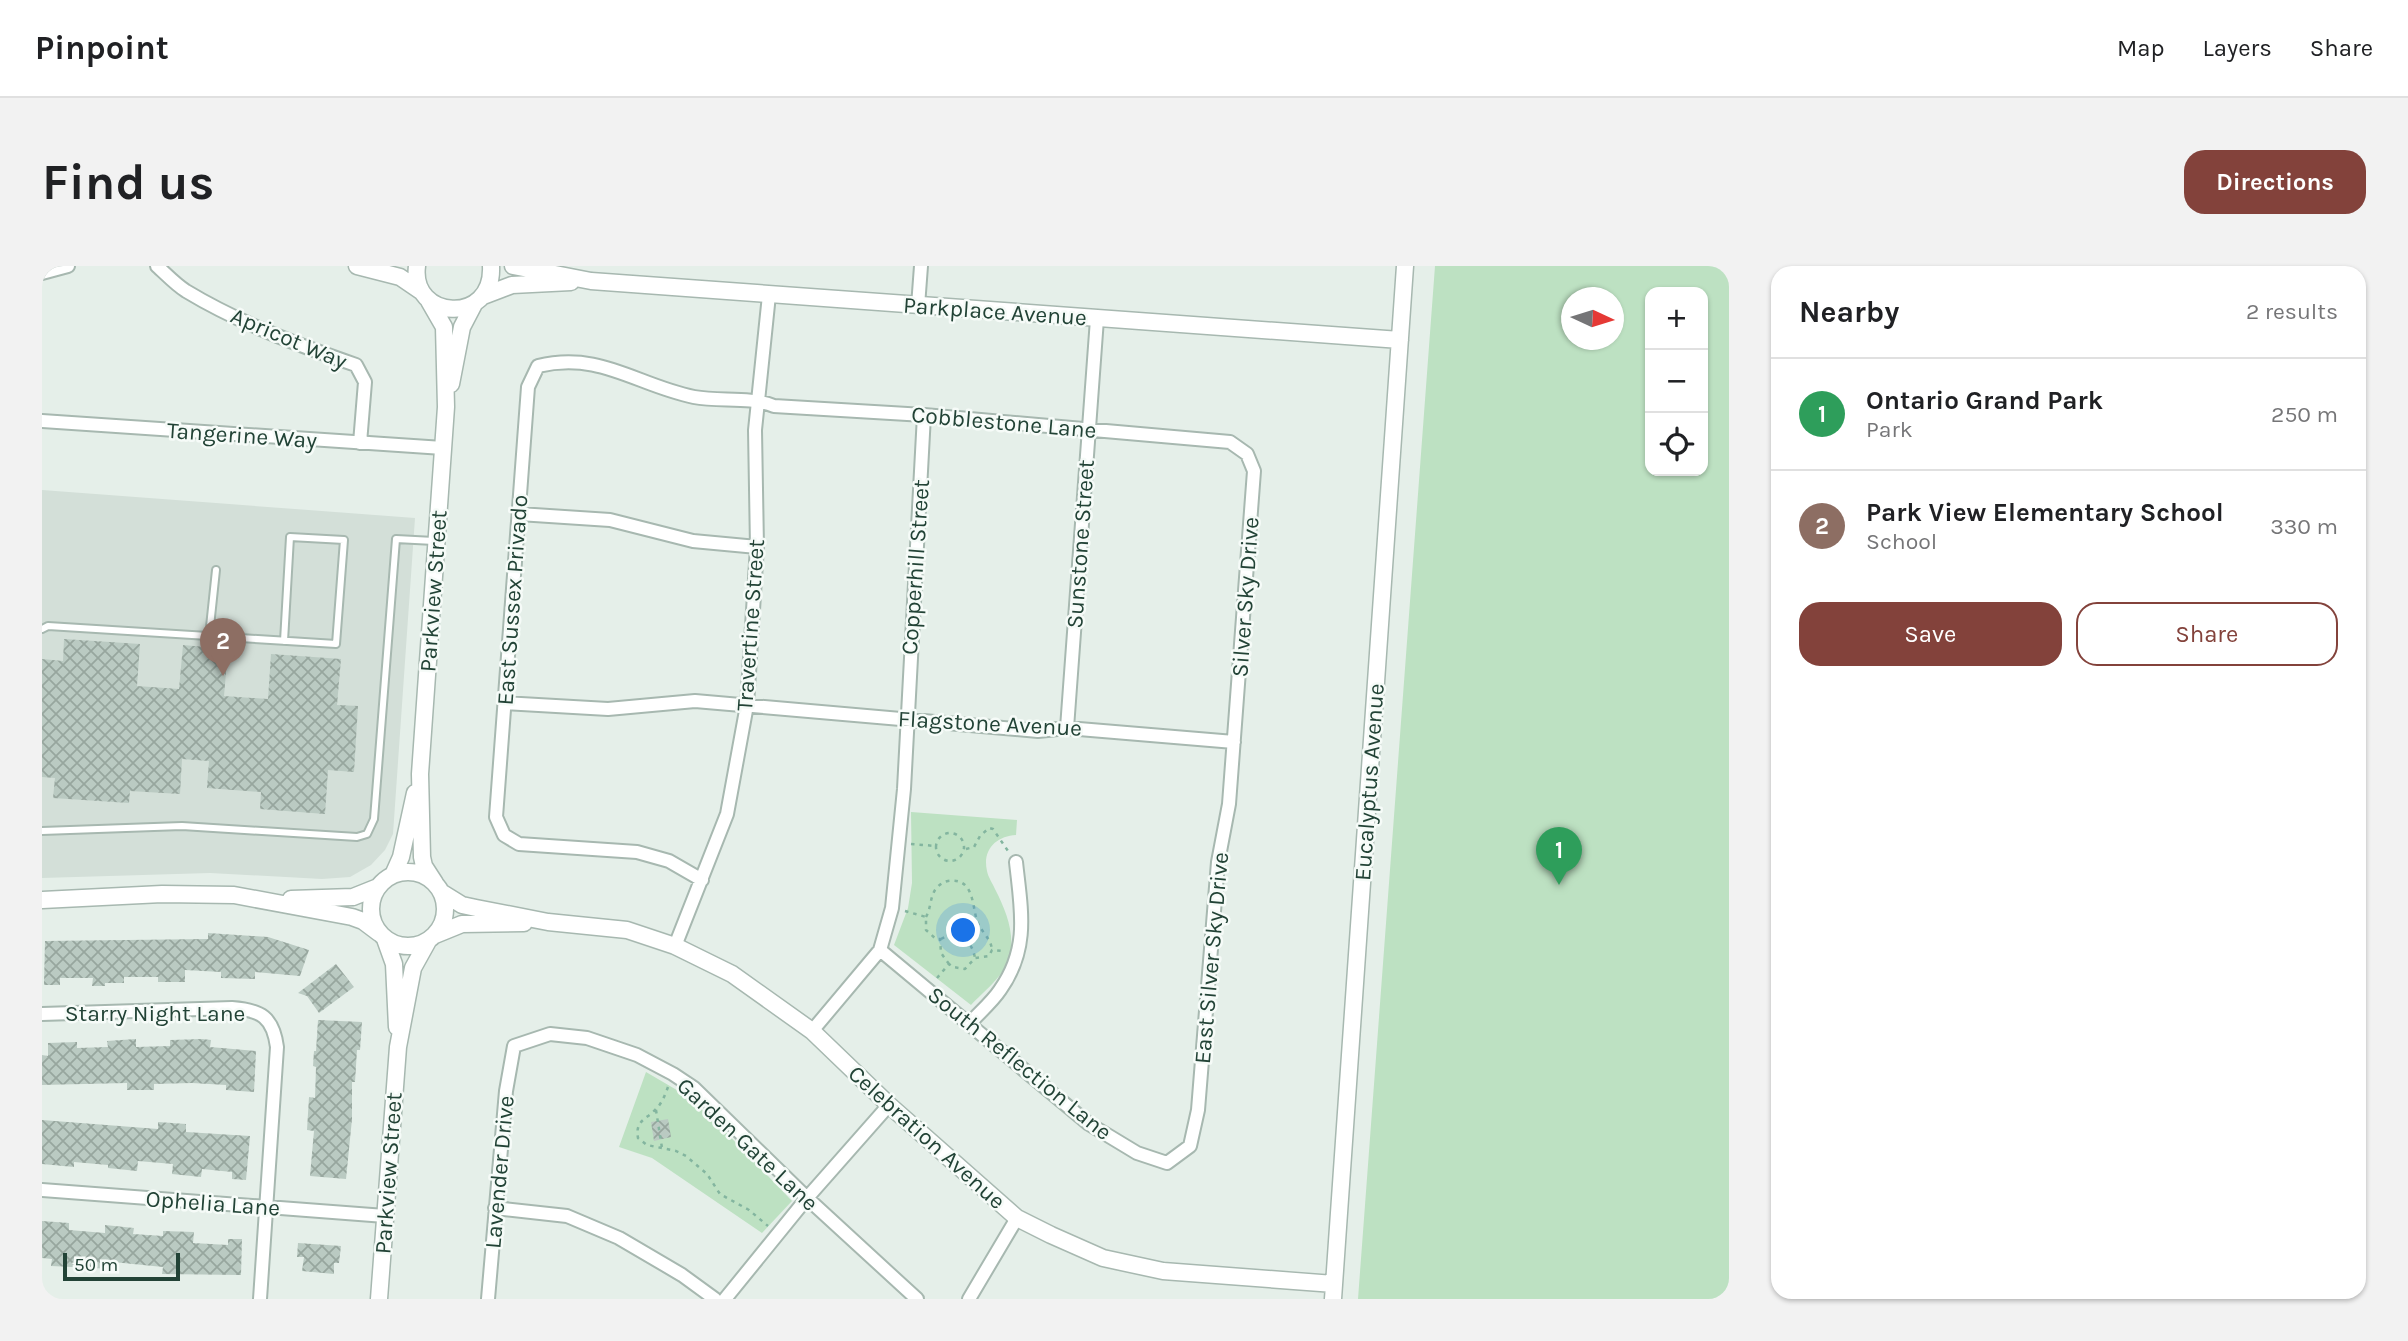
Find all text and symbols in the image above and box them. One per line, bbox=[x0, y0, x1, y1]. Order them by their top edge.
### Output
text: Pinpoint bbox=[35, 29, 169, 67]
text: Map bbox=[2117, 34, 2165, 62]
text: Layers bbox=[2203, 34, 2272, 62]
text: Share bbox=[2310, 34, 2373, 62]
button: Directions bbox=[2184, 150, 2366, 214]
text: Find us bbox=[42, 154, 214, 211]
north arrow bbox=[1561, 287, 1624, 350]
map controls bbox=[1645, 287, 1708, 476]
button: + bbox=[1645, 287, 1708, 350]
street label: Parkplace Avenue bbox=[902, 292, 1088, 331]
text: Nearby bbox=[1799, 294, 1899, 330]
text: 2 results bbox=[2246, 298, 2338, 325]
street label: Apricot Way bbox=[227, 302, 351, 375]
button: − bbox=[1645, 350, 1708, 413]
text: Ontario Grand Park bbox=[1866, 385, 2103, 416]
street label: Cobblestone Lane bbox=[910, 401, 1098, 444]
text: 1 bbox=[1818, 401, 1826, 428]
text: 250 m bbox=[2271, 401, 2338, 428]
button: locate bbox=[1645, 413, 1708, 476]
text: Park bbox=[1866, 416, 1913, 443]
street label: Tangerine Way bbox=[166, 417, 318, 454]
street label: Sunstone Street bbox=[1061, 458, 1100, 629]
street label: Copperhill Street bbox=[896, 478, 935, 656]
street label: East Sussex Privado bbox=[492, 494, 533, 706]
text: Park View Elementary School bbox=[1866, 497, 2224, 528]
street label: Parkview Street bbox=[414, 509, 453, 673]
text: 2 bbox=[1815, 513, 1829, 540]
text: 330 m bbox=[2270, 513, 2338, 540]
street label: Silver Sky Drive bbox=[1226, 516, 1265, 678]
text: School bbox=[1866, 528, 1937, 555]
street label: Travertine Street bbox=[731, 538, 770, 712]
button: Save bbox=[1799, 602, 2062, 666]
button: Share bbox=[2076, 602, 2338, 666]
pin: 2 bbox=[200, 618, 246, 676]
street label: Eucalyptus Avenue bbox=[1349, 682, 1390, 882]
street label: Flagstone Avenue bbox=[897, 705, 1083, 742]
pin: 1 bbox=[1536, 827, 1582, 885]
street label: East Silver Sky Drive bbox=[1189, 851, 1234, 1065]
your location bbox=[946, 913, 980, 947]
street label: South Reflection Lane bbox=[922, 981, 1117, 1146]
street label: Starry Night Lane bbox=[65, 1000, 245, 1027]
street label: Celebration Avenue bbox=[843, 1060, 1011, 1215]
street label: Garden Gate Lane bbox=[672, 1072, 824, 1217]
street label: Parkview Street bbox=[369, 1091, 408, 1255]
street label: Lavender Drive bbox=[479, 1094, 520, 1250]
street label: Ophelia Lane bbox=[145, 1185, 281, 1222]
scale bar bbox=[63, 1250, 180, 1282]
text: 50 m bbox=[74, 1254, 118, 1276]

